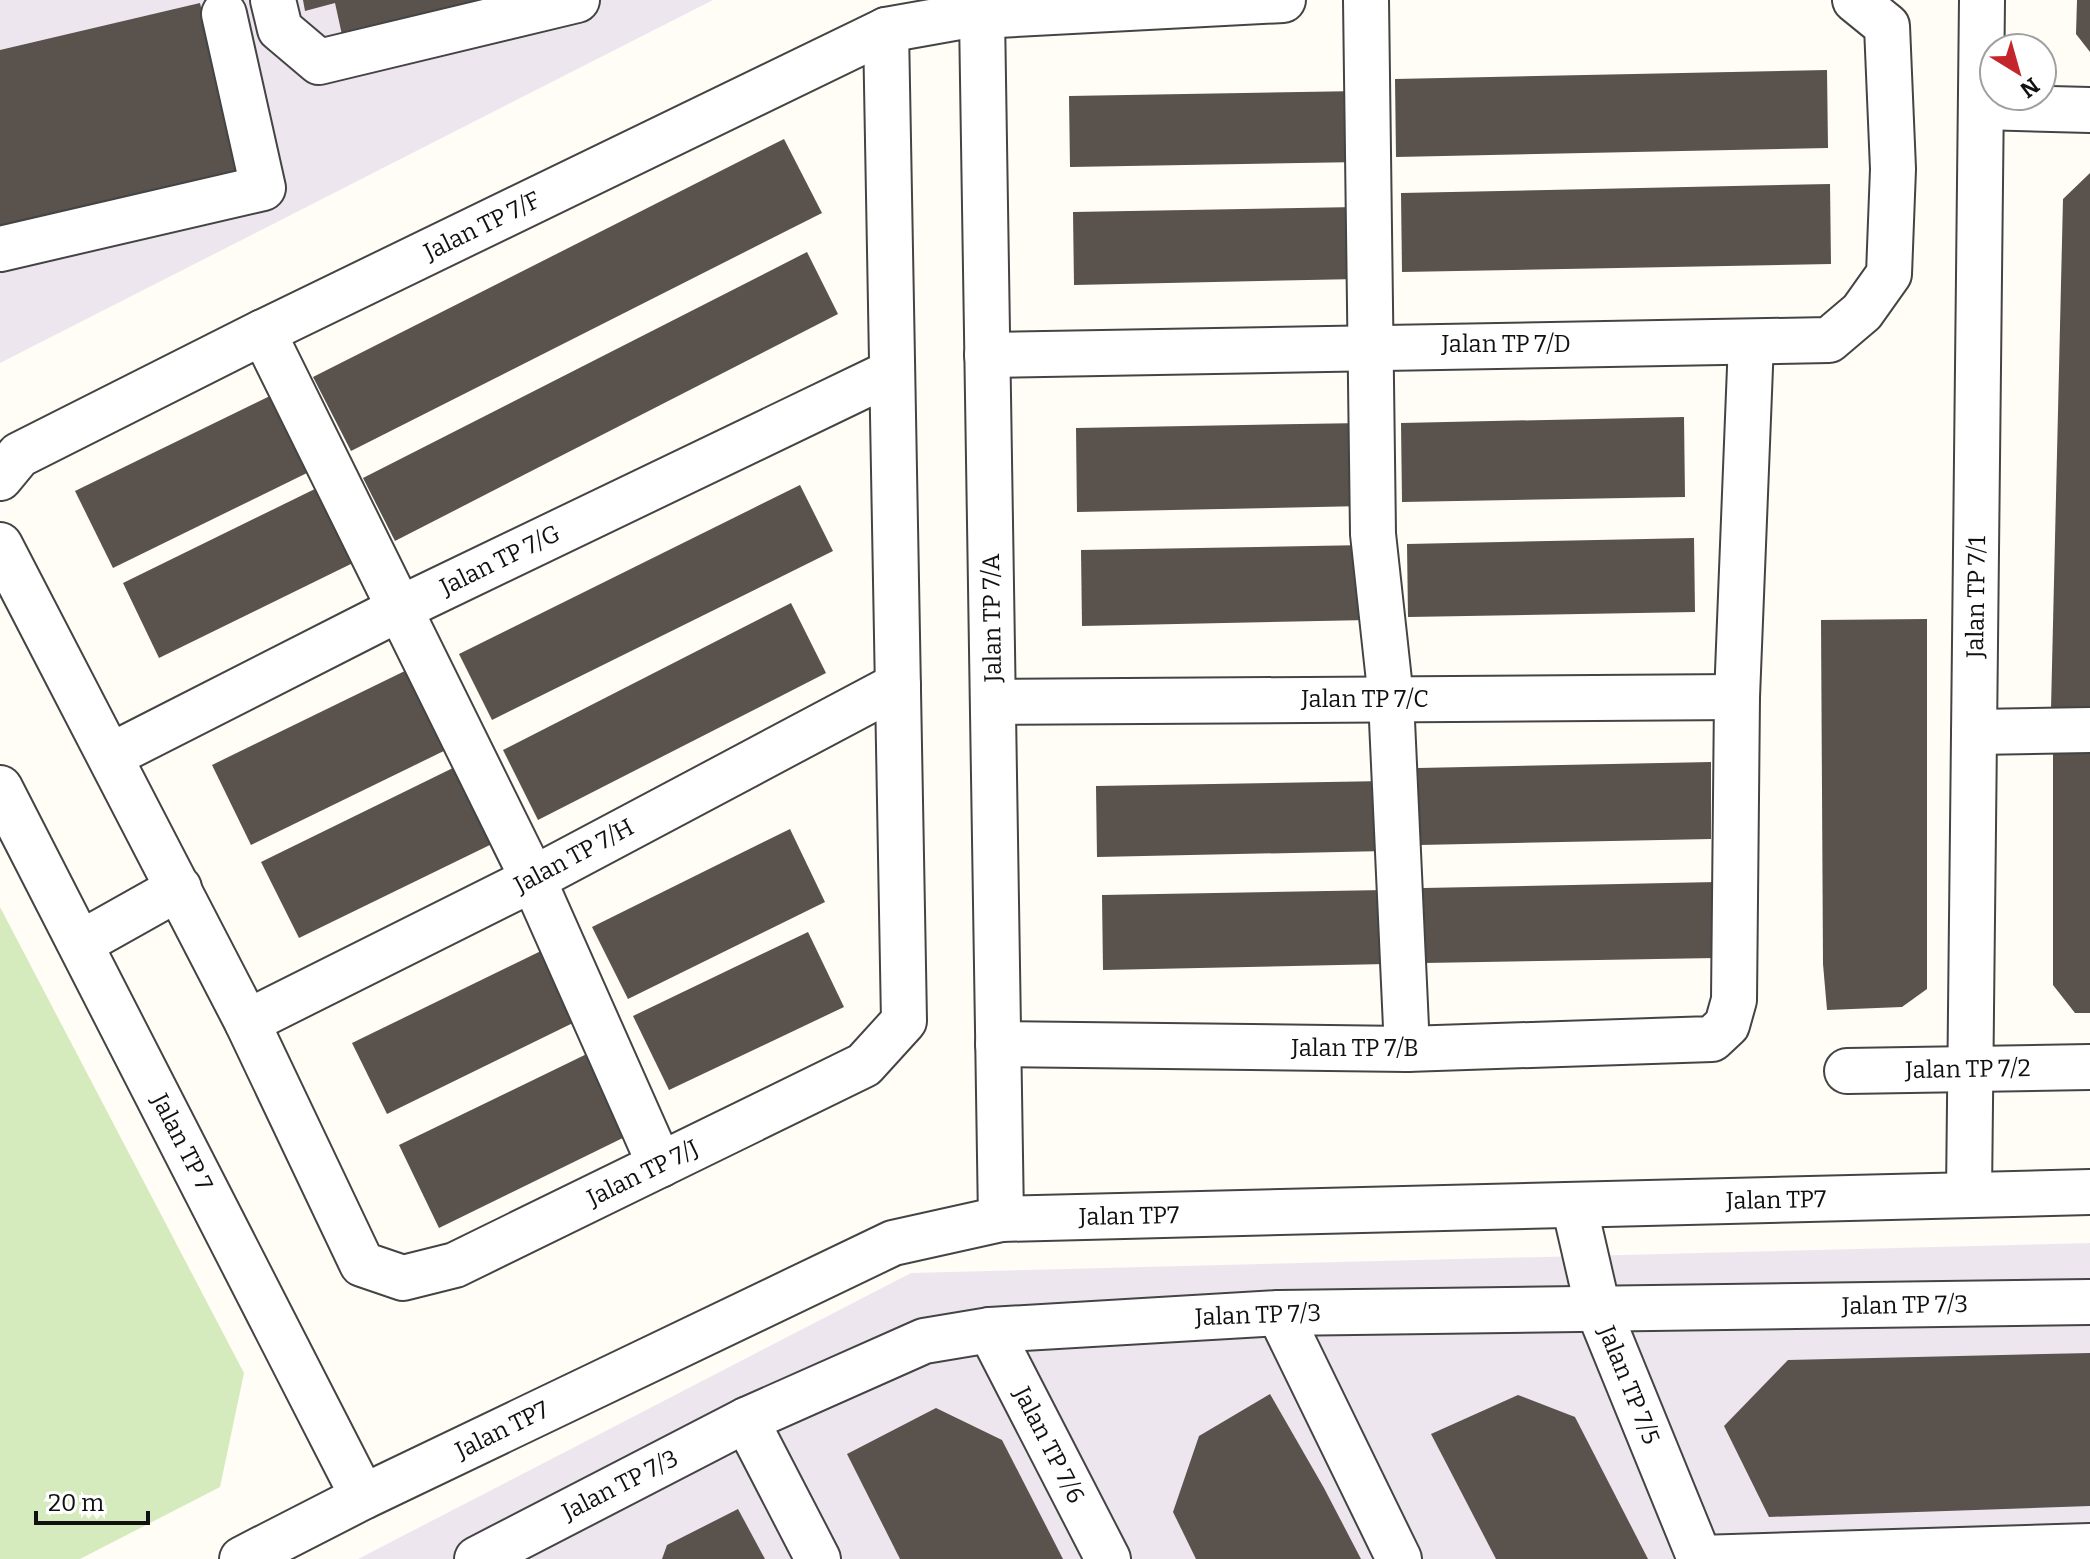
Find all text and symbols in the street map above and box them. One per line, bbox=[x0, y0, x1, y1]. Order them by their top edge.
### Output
north arrow bbox=[1978, 32, 2058, 112]
text: N bbox=[2015, 72, 2045, 103]
street label: Jalan TP 7/F bbox=[419, 186, 545, 267]
street label: Jalan TP 7/D bbox=[1440, 330, 1571, 358]
street label: Jalan TP 7/G bbox=[435, 519, 564, 601]
street label: Jalan TP 7/1 bbox=[1961, 535, 1991, 659]
street label: Jalan TP 7/A bbox=[977, 553, 1007, 684]
street label: Jalan TP 7/C bbox=[1300, 685, 1429, 713]
street label: Jalan TP 7/H bbox=[509, 813, 638, 900]
street label: Jalan TP 7/B bbox=[1290, 1034, 1419, 1062]
street label: Jalan TP 7/2 bbox=[1904, 1054, 2031, 1084]
street label: Jalan TP 7 bbox=[145, 1088, 218, 1195]
street label: Jalan TP 7/J bbox=[582, 1134, 703, 1212]
street label: Jalan TP7 bbox=[1725, 1185, 1826, 1215]
street label: Jalan TP7 bbox=[1078, 1201, 1179, 1231]
street label: Jalan TP 7/3 bbox=[1841, 1290, 1968, 1320]
street label: Jalan TP 7/3 bbox=[1193, 1299, 1322, 1331]
street label: Jalan TP 7/5 bbox=[1592, 1321, 1665, 1448]
street label: Jalan TP 7/6 bbox=[1007, 1381, 1090, 1508]
street label: Jalan TP7 bbox=[450, 1395, 553, 1465]
street label: Jalan TP 7/3 bbox=[557, 1444, 683, 1527]
scale bar bbox=[36, 1475, 148, 1525]
text: 20 m bbox=[48, 1489, 104, 1517]

